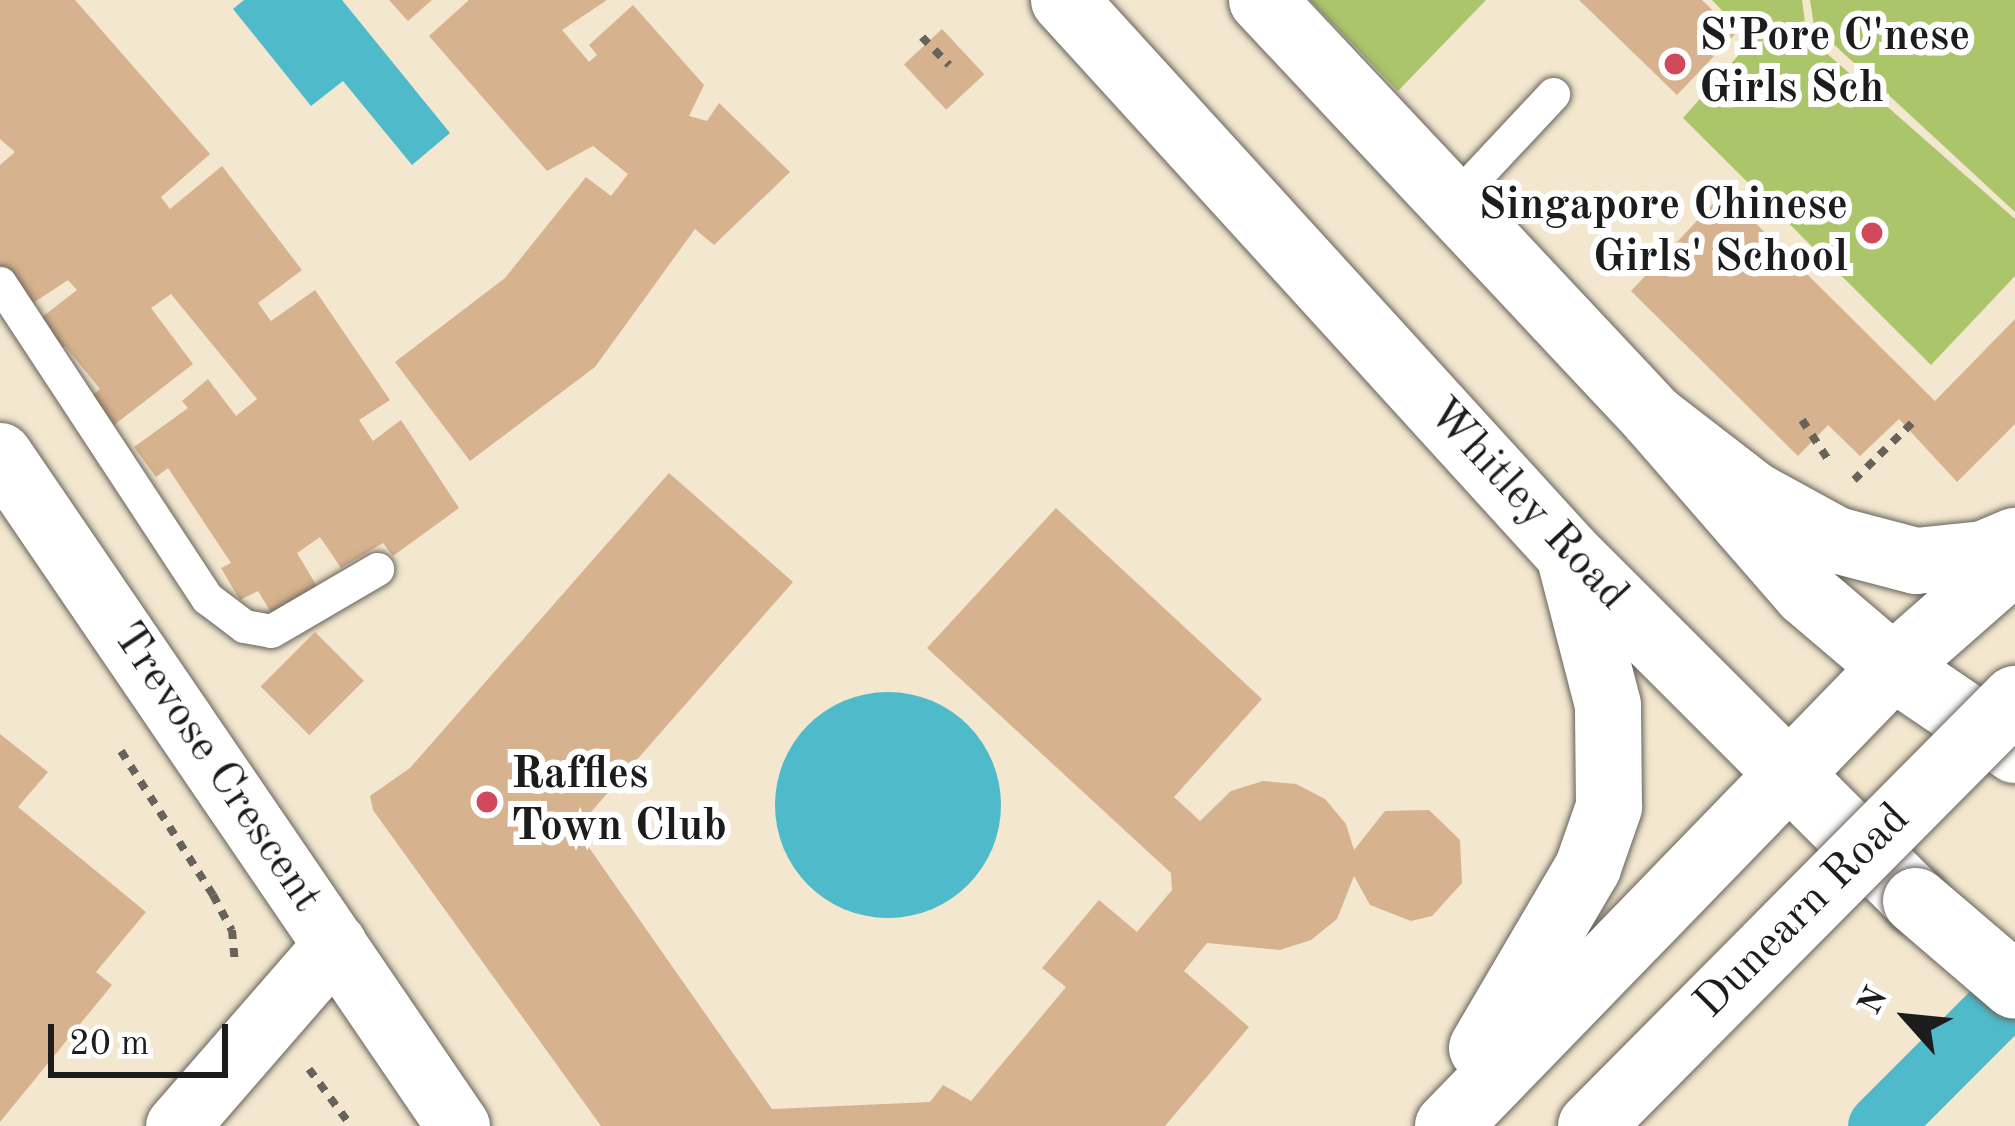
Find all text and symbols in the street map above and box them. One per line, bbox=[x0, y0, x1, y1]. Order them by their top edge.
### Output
place label: S'Pore C'nese Girls Sch bbox=[1699, 11, 1970, 117]
marker: S'Pore C'nese Girls Sch bbox=[1662, 51, 1688, 77]
place label: Singapore Chinese Girls' School bbox=[1478, 180, 1848, 286]
marker: Singapore Chinese Girls' School bbox=[1859, 220, 1885, 246]
street label: Whitley Road bbox=[1415, 388, 1639, 622]
street label: Trevose Crescent bbox=[99, 613, 333, 923]
place label: Raffles Town Club bbox=[511, 749, 727, 855]
marker: Raffles Town Club bbox=[474, 789, 500, 815]
street label: Dunearn Road bbox=[1684, 793, 1922, 1031]
north arrow bbox=[1847, 958, 1967, 1078]
text: N bbox=[1854, 983, 1895, 1020]
scale bar bbox=[54, 1000, 234, 1074]
text: 20 m bbox=[69, 1027, 149, 1063]

